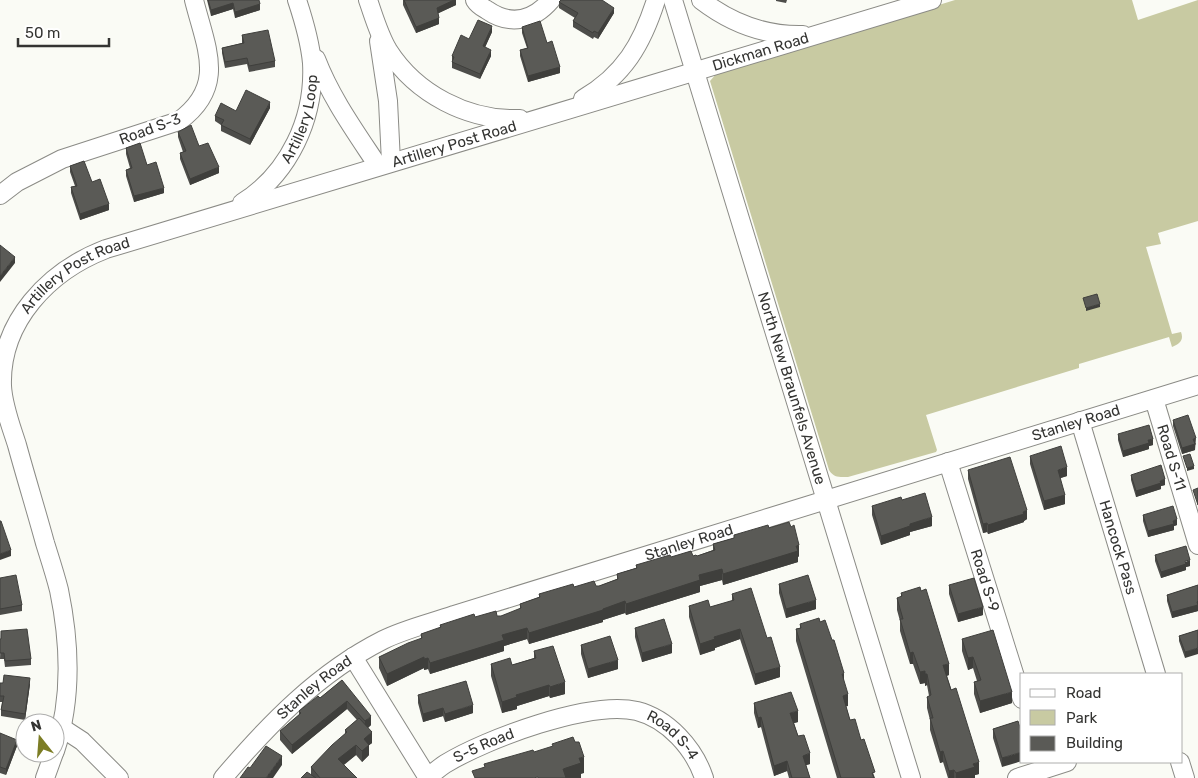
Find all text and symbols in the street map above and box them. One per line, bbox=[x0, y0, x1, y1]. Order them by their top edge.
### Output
scale bar bbox=[18, 15, 109, 47]
text: 50 m bbox=[25, 24, 60, 42]
street label: Dickman Road bbox=[710, 29, 811, 75]
street label: Artillery Loop bbox=[277, 74, 321, 167]
street label: Road S-3 bbox=[117, 110, 183, 148]
street label: Artillery Post Road bbox=[390, 117, 519, 171]
street label: Artillery Post Road bbox=[17, 233, 132, 317]
street label: North New Braunfels Avenue bbox=[754, 290, 830, 487]
street label: Stanley Road bbox=[1030, 401, 1122, 445]
street label: Road S-11 bbox=[1153, 422, 1190, 493]
street label: Hancock Pass bbox=[1095, 498, 1141, 597]
street label: Stanley Road bbox=[643, 520, 735, 564]
street label: Road S-9 bbox=[967, 547, 1003, 614]
street label: Stanley Road bbox=[273, 651, 355, 723]
legend bbox=[1020, 673, 1183, 763]
text: Road bbox=[1066, 684, 1102, 702]
street label: Road S-4 bbox=[644, 707, 703, 763]
text: Park bbox=[1066, 709, 1097, 727]
north arrow bbox=[15, 713, 65, 763]
text: N bbox=[29, 716, 44, 736]
street label: S-5 Road bbox=[450, 724, 517, 767]
text: Building bbox=[1066, 734, 1123, 752]

